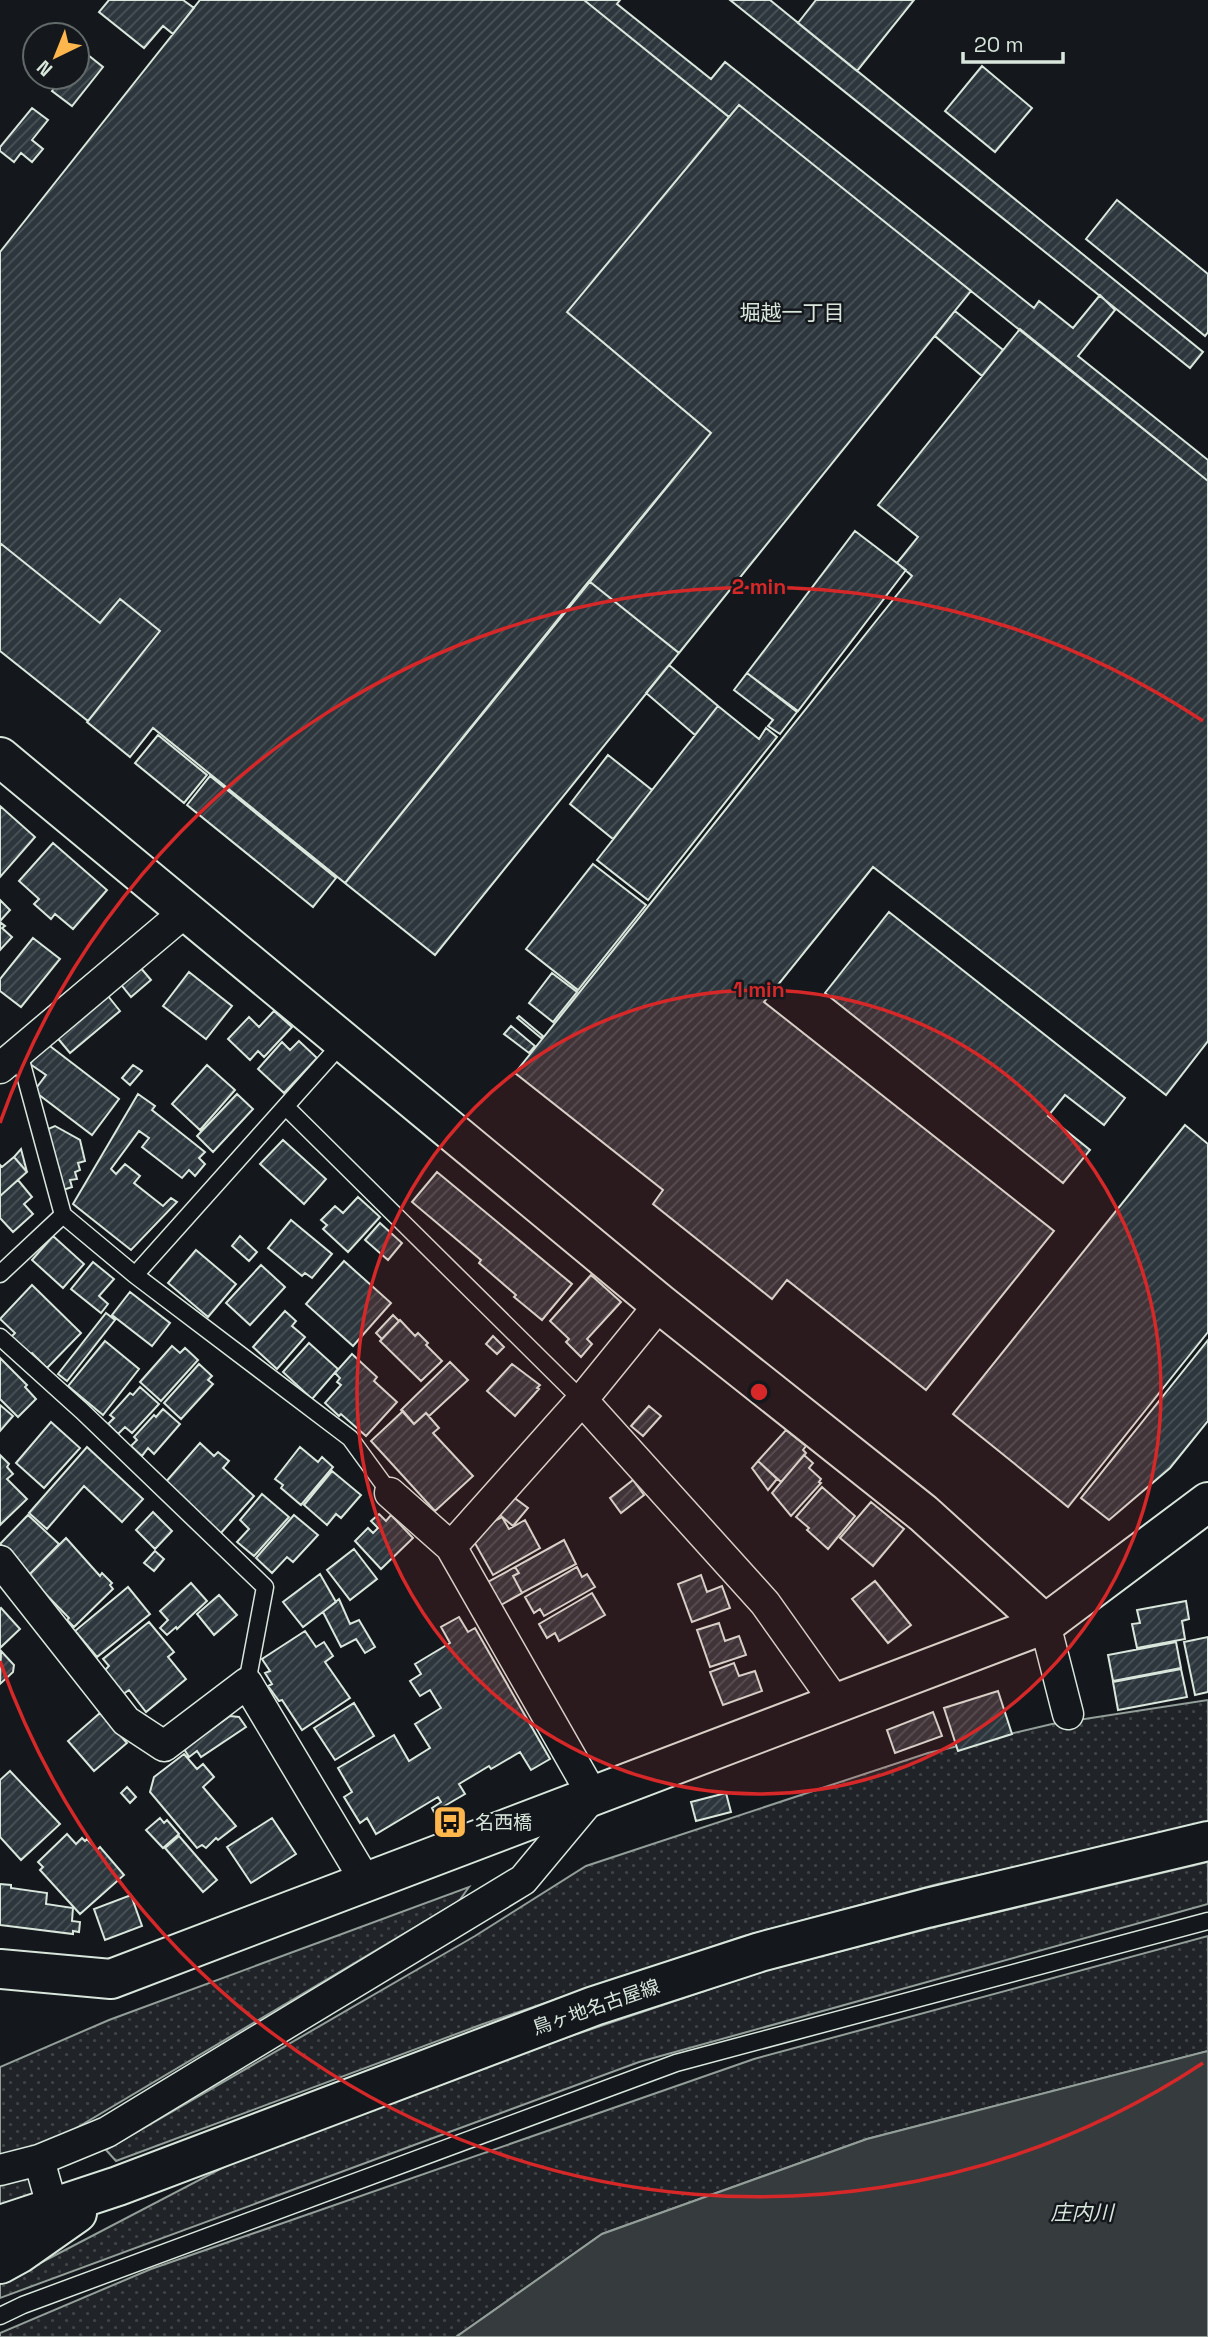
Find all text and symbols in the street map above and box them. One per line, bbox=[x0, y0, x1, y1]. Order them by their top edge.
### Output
north arrow bbox=[21, 21, 91, 91]
scale bar bbox=[963, 21, 1063, 65]
text: 20 m bbox=[974, 31, 1024, 58]
text: N bbox=[32, 55, 58, 82]
district label: 堀越一丁目 bbox=[740, 299, 845, 326]
text: 2 min bbox=[732, 573, 786, 600]
text: 1 min bbox=[733, 976, 785, 1003]
centre of rings bbox=[747, 1380, 771, 1404]
bus stop icon: 名西橋 bbox=[431, 1803, 469, 1841]
place label: 名西橋 bbox=[475, 1810, 532, 1835]
street label: 鳥ヶ地名古屋線 bbox=[529, 1974, 663, 2040]
water label: 庄内川 bbox=[1051, 2199, 1115, 2226]

